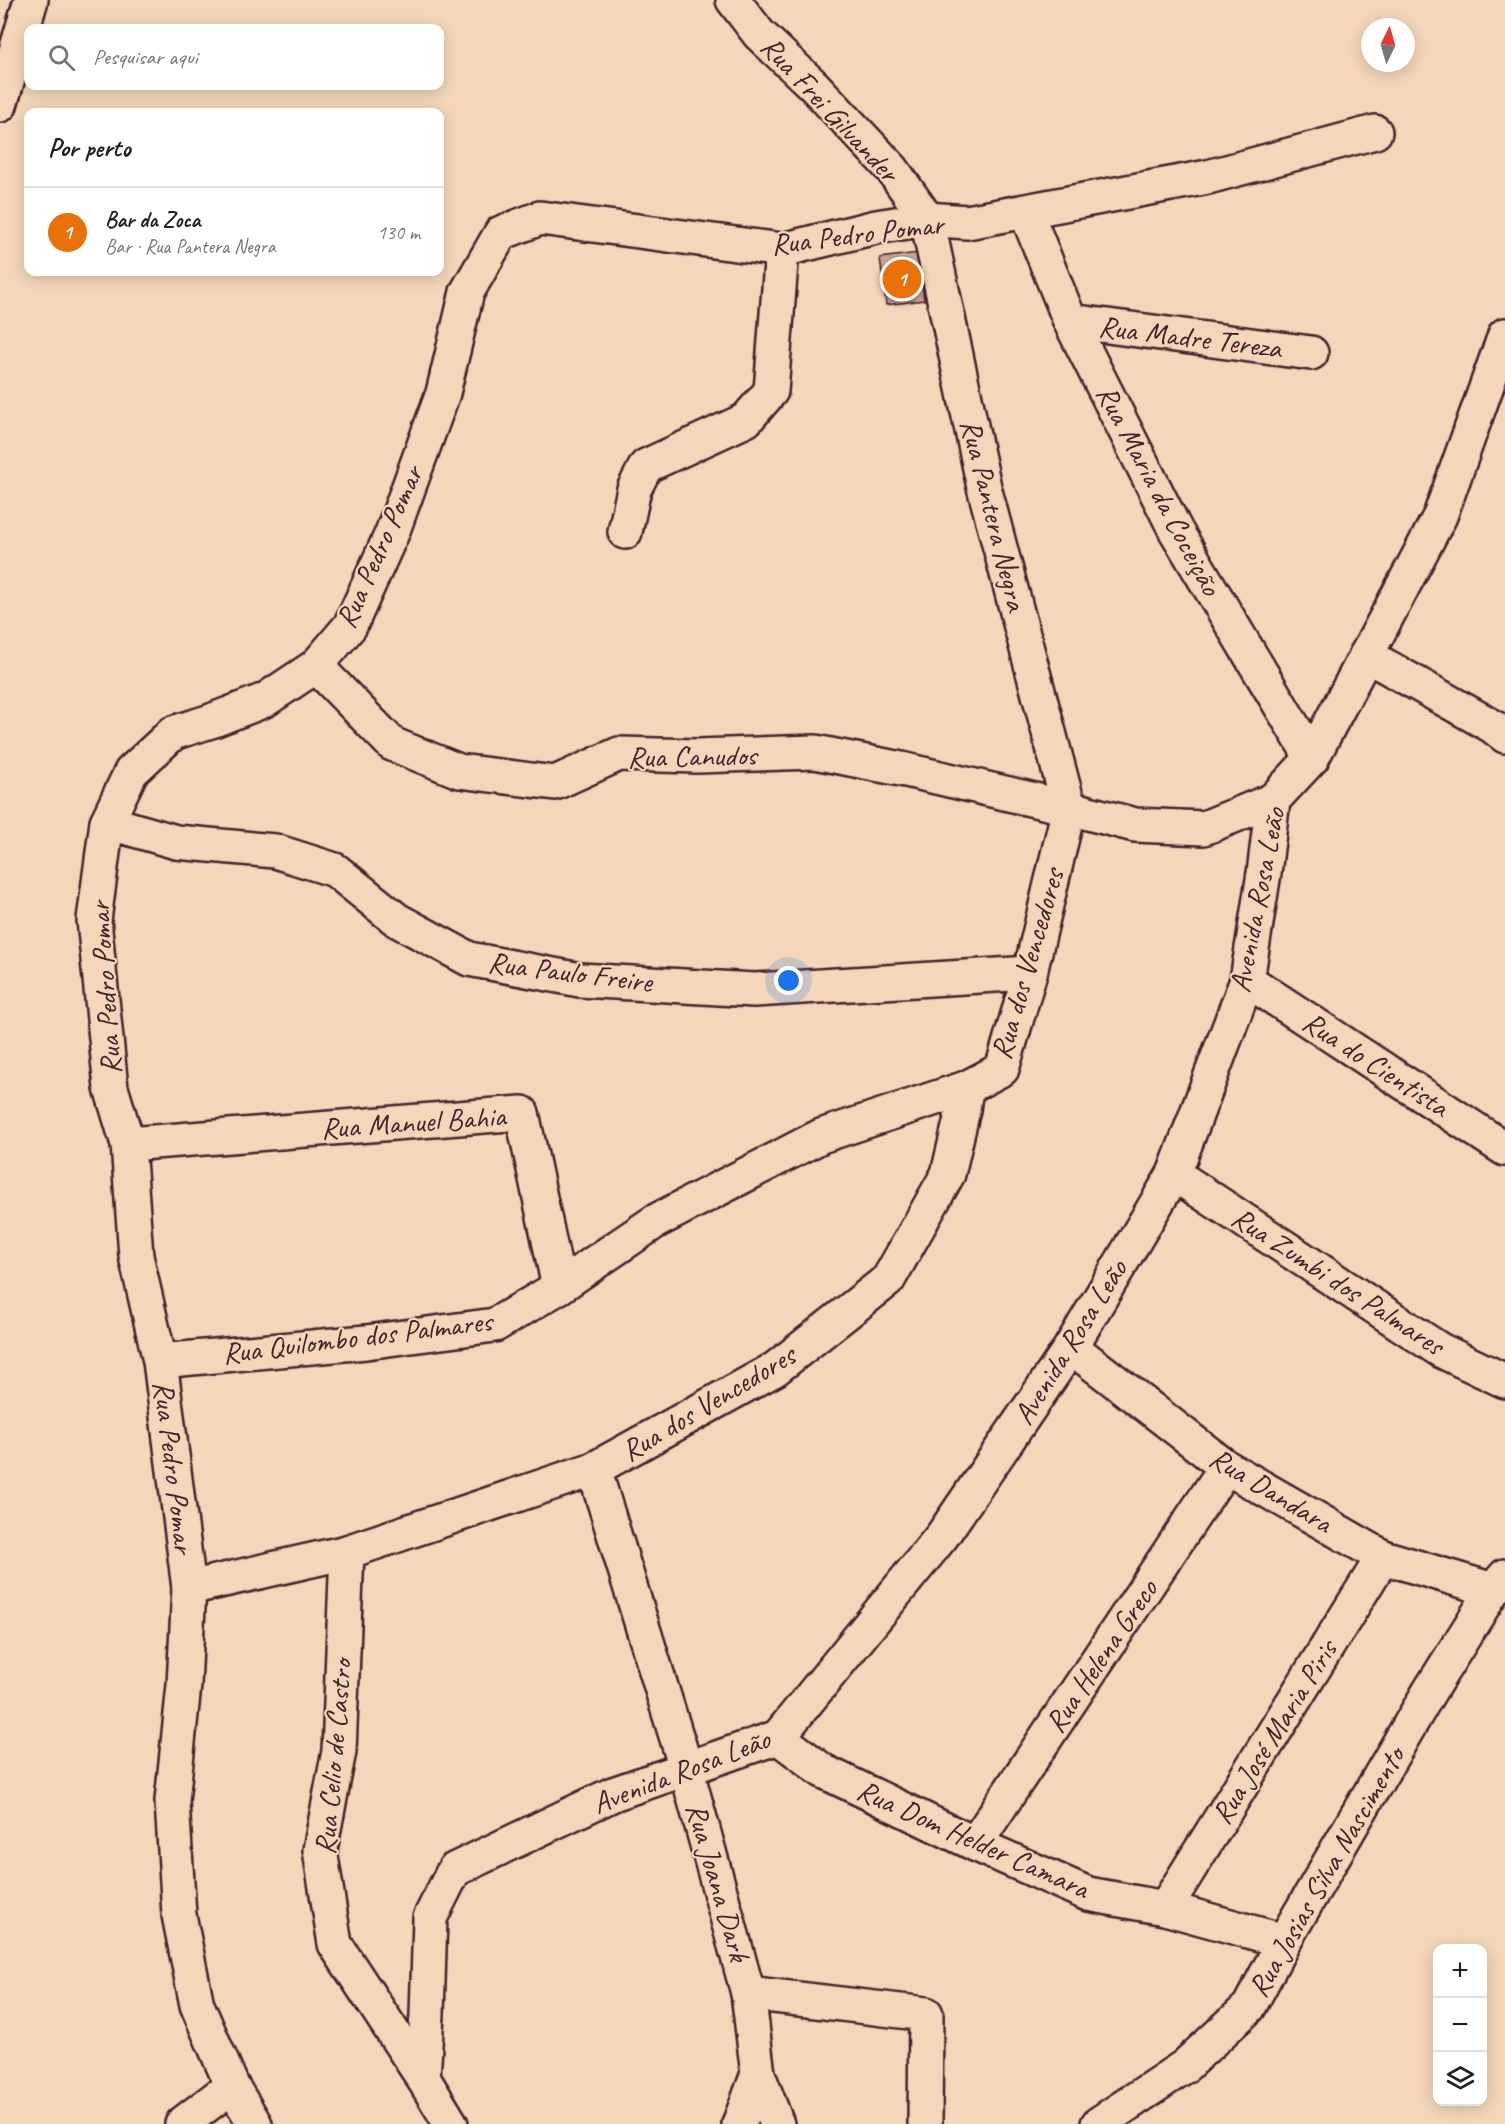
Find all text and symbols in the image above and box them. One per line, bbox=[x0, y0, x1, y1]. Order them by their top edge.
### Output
north arrow bbox=[1361, 18, 1415, 72]
search box bbox=[24, 24, 444, 90]
street label: Rua Frei Gilvander bbox=[753, 28, 909, 192]
icon: search bbox=[45, 41, 78, 74]
text: Pesquisar aqui bbox=[93, 43, 198, 71]
text: Por perto bbox=[48, 131, 130, 164]
street label: Rua Pedro Pomar bbox=[769, 204, 948, 263]
text: Bar da Zoca bbox=[105, 206, 200, 234]
text: 1 bbox=[63, 220, 72, 245]
text: 130 m bbox=[377, 220, 420, 245]
text: Bar · Rua Pantera Negra bbox=[105, 234, 276, 259]
pin: 1 bbox=[882, 256, 922, 302]
street label: Rua Madre Tereza bbox=[1097, 307, 1285, 367]
street label: Rua Maria da Coceição bbox=[1088, 378, 1231, 603]
street label: Rua Pantera Negra bbox=[952, 415, 1037, 617]
street label: Rua Pedro Pomar bbox=[326, 457, 433, 634]
street label: Rua Canudos bbox=[627, 736, 760, 776]
street label: Avenida Rosa Leão bbox=[1220, 803, 1294, 996]
street label: Rua dos Vencedores bbox=[982, 862, 1073, 1063]
street label: Rua Pedro Pomar bbox=[80, 897, 130, 1076]
street label: Rua Paulo Freire bbox=[486, 943, 656, 1001]
your location bbox=[774, 966, 803, 995]
street label: Rua do Cientista bbox=[1296, 1003, 1458, 1126]
street label: Rua Manuel Bahia bbox=[319, 1096, 509, 1147]
street label: Rua Zumbi dos Palmares bbox=[1225, 1198, 1454, 1365]
street label: Avenida Rosa Leão bbox=[1004, 1251, 1136, 1431]
street label: Rua Quilombo dos Palmares bbox=[220, 1301, 497, 1372]
street label: Rua dos Vencedores bbox=[614, 1335, 804, 1470]
street label: Rua Pedro Pomar bbox=[145, 1379, 204, 1558]
street label: Rua Dandara bbox=[1203, 1439, 1341, 1542]
street label: Rua Helena Greco bbox=[1036, 1571, 1167, 1740]
street label: Rua José Maria Piris bbox=[1202, 1631, 1347, 1831]
street label: Rua Celio de Castro bbox=[306, 1654, 361, 1856]
street label: Avenida Rosa Leão bbox=[587, 1719, 777, 1822]
street label: Rua Josias Silva Nascimento bbox=[1239, 1737, 1415, 2004]
street label: Rua Dom Helder Camara bbox=[851, 1771, 1097, 1908]
street label: Rua Joana Dark bbox=[677, 1799, 759, 1967]
map controls bbox=[1433, 1944, 1487, 2106]
button: + bbox=[1433, 1944, 1487, 1998]
button: − bbox=[1433, 1998, 1487, 2052]
button: layers bbox=[1433, 2052, 1487, 2106]

